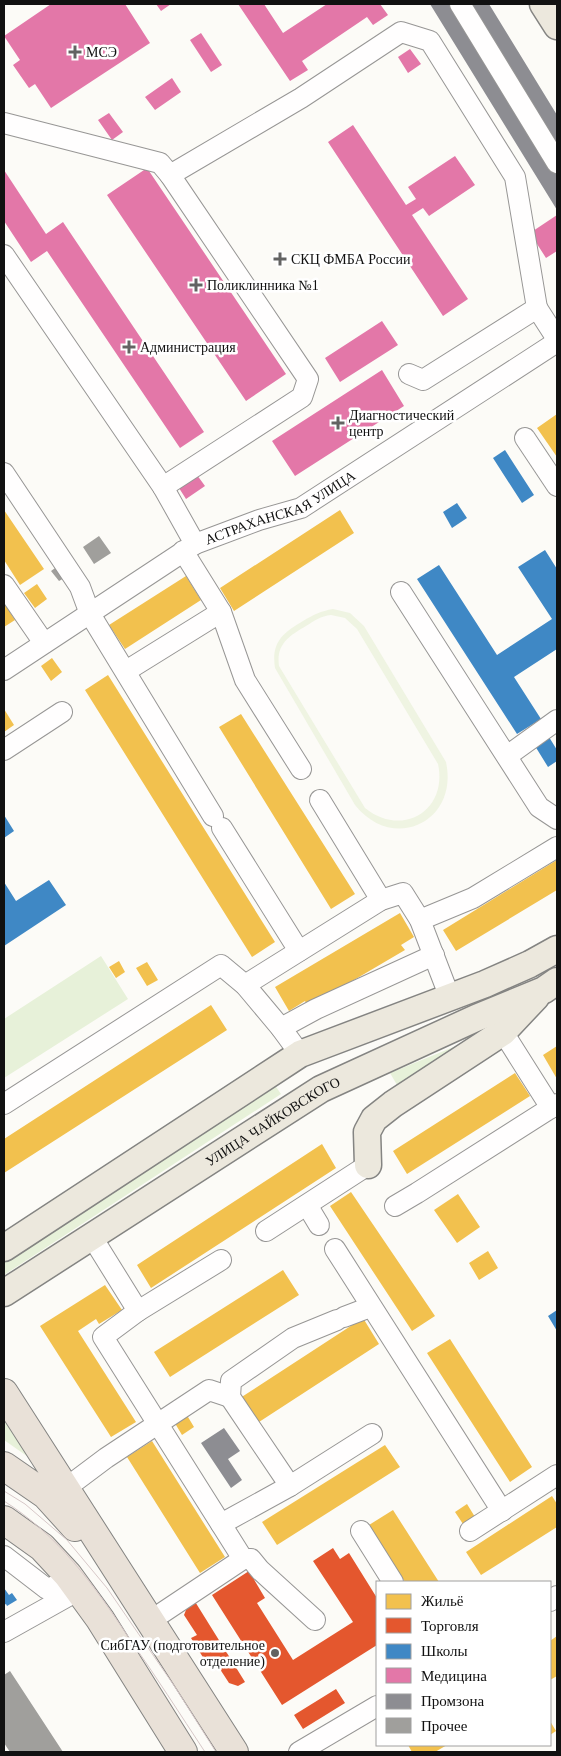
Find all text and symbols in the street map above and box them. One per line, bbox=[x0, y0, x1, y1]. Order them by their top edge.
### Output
marker: МСЭ bbox=[68, 45, 82, 59]
place label: МСЭ bbox=[86, 45, 117, 60]
marker: СКЦ ФМБА России bbox=[273, 252, 287, 266]
place label: СКЦ ФМБА России bbox=[291, 252, 411, 267]
marker: Поликлинника №1 bbox=[189, 278, 203, 292]
place label: Поликлинника №1 bbox=[207, 278, 319, 293]
marker: Администрация bbox=[122, 340, 136, 354]
place label: Администрация bbox=[140, 340, 236, 355]
place label: Диагностический центр bbox=[349, 408, 455, 439]
marker: Диагностический центр bbox=[331, 416, 345, 430]
street label: АСТРАХАНСКАЯ УЛИЦА bbox=[203, 467, 359, 547]
street label: УЛИЦА ЧАЙКОВСКОГО bbox=[203, 1074, 342, 1169]
legend bbox=[376, 1581, 551, 1746]
text: Жильё bbox=[421, 1593, 464, 1609]
text: Торговля bbox=[421, 1618, 479, 1634]
place label: СибГАУ (подготовительное отделение) bbox=[100, 1638, 265, 1670]
text: Школы bbox=[421, 1643, 468, 1659]
marker: СибГАУ (подготовительное отделение) bbox=[269, 1647, 281, 1659]
text: Медицина bbox=[421, 1668, 487, 1684]
text: Промзона bbox=[421, 1693, 484, 1709]
text: Прочее bbox=[421, 1718, 468, 1734]

